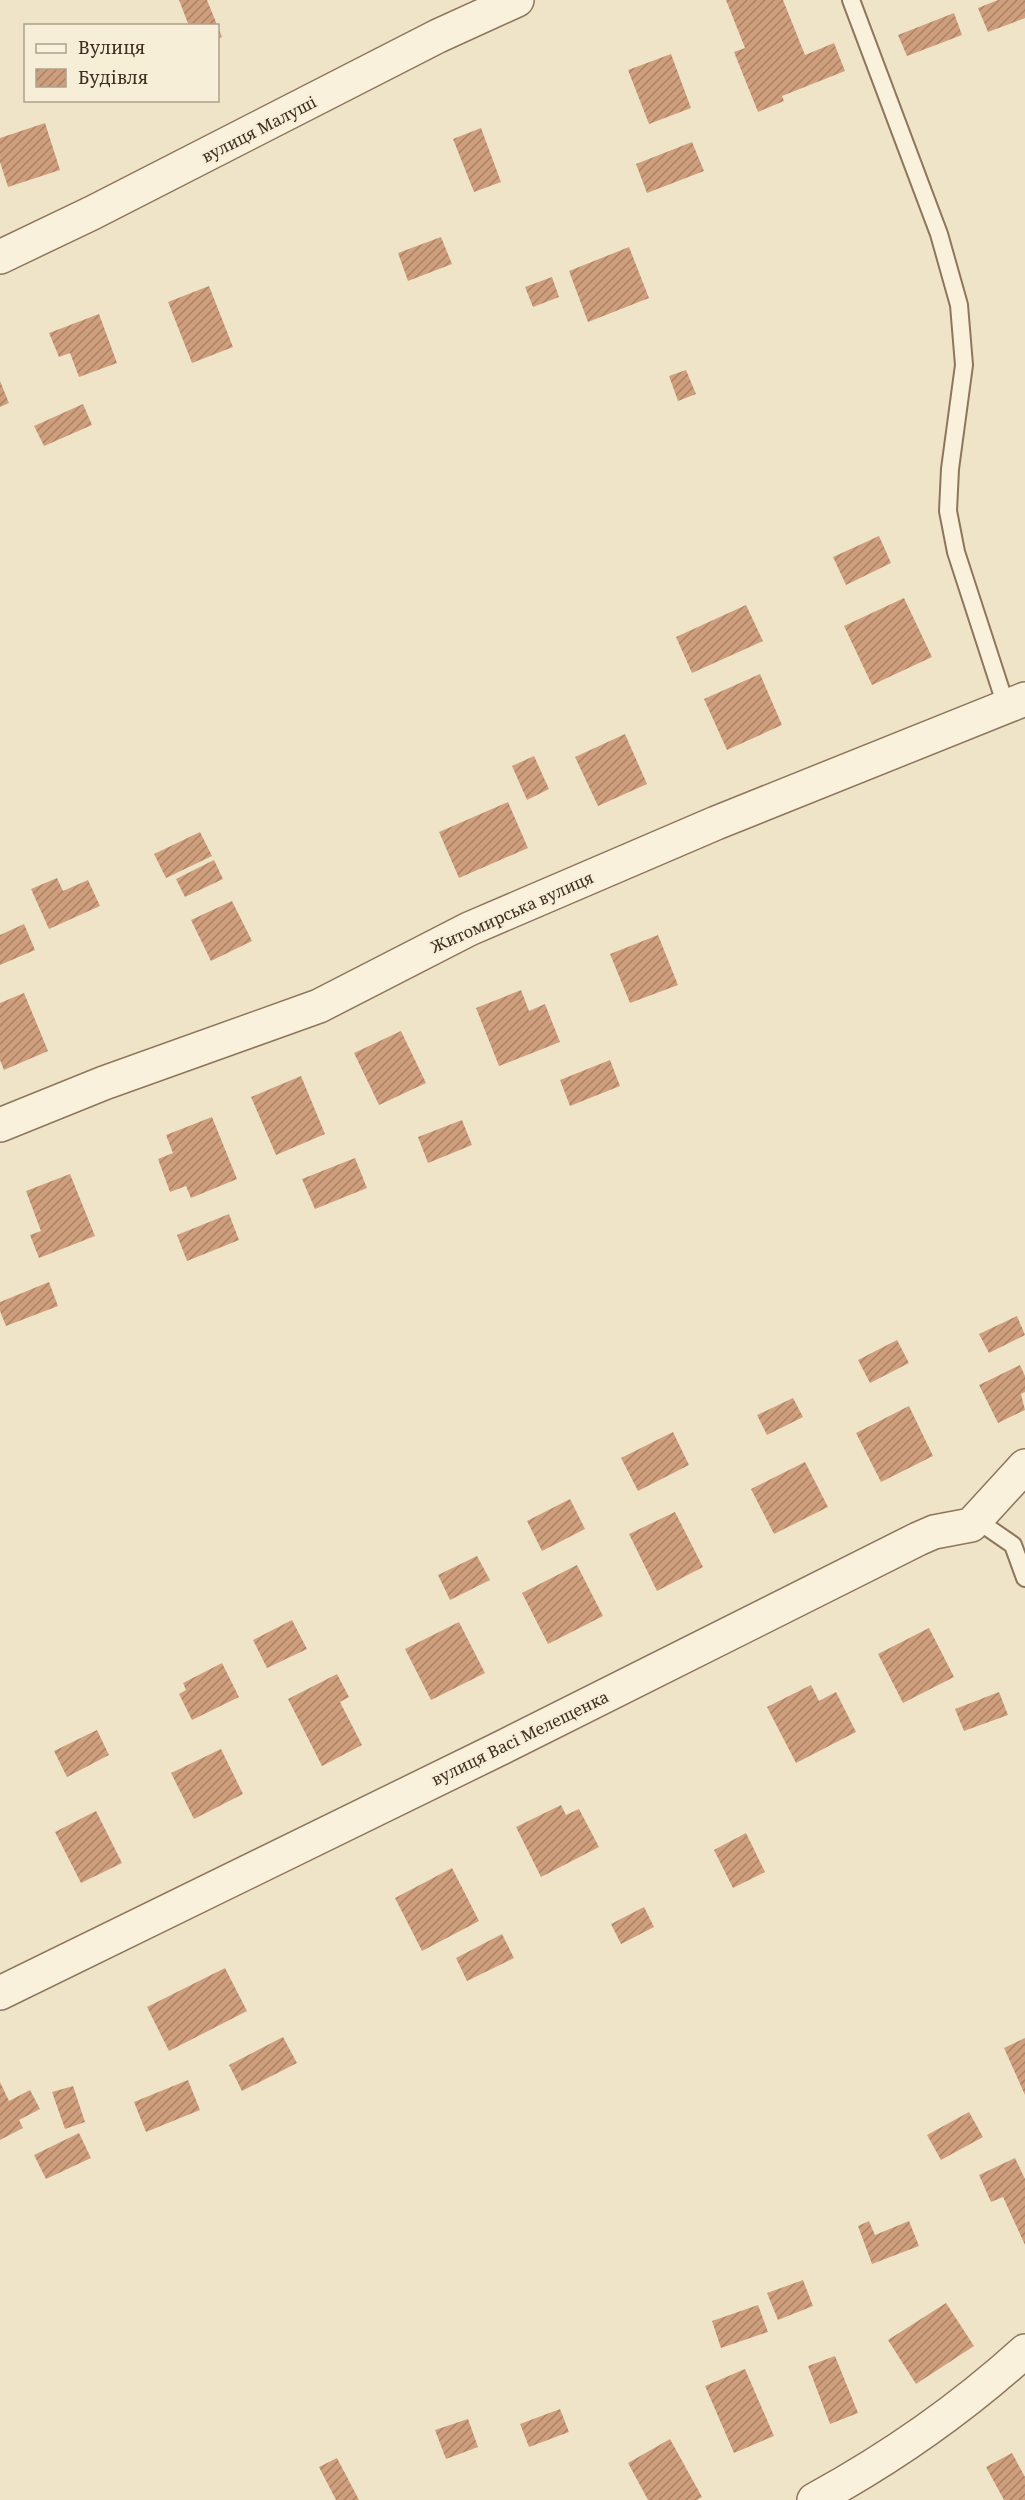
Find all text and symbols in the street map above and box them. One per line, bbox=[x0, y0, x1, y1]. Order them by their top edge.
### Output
legend bbox=[24, 24, 219, 102]
text: Вулиця bbox=[78, 35, 145, 59]
text: Будівля bbox=[78, 65, 148, 89]
street label: вулиця Малуші bbox=[198, 90, 321, 167]
street label: Житомирська вулиця bbox=[426, 866, 597, 958]
street label: вулиця Васі Мелещенка bbox=[428, 1685, 612, 1791]

